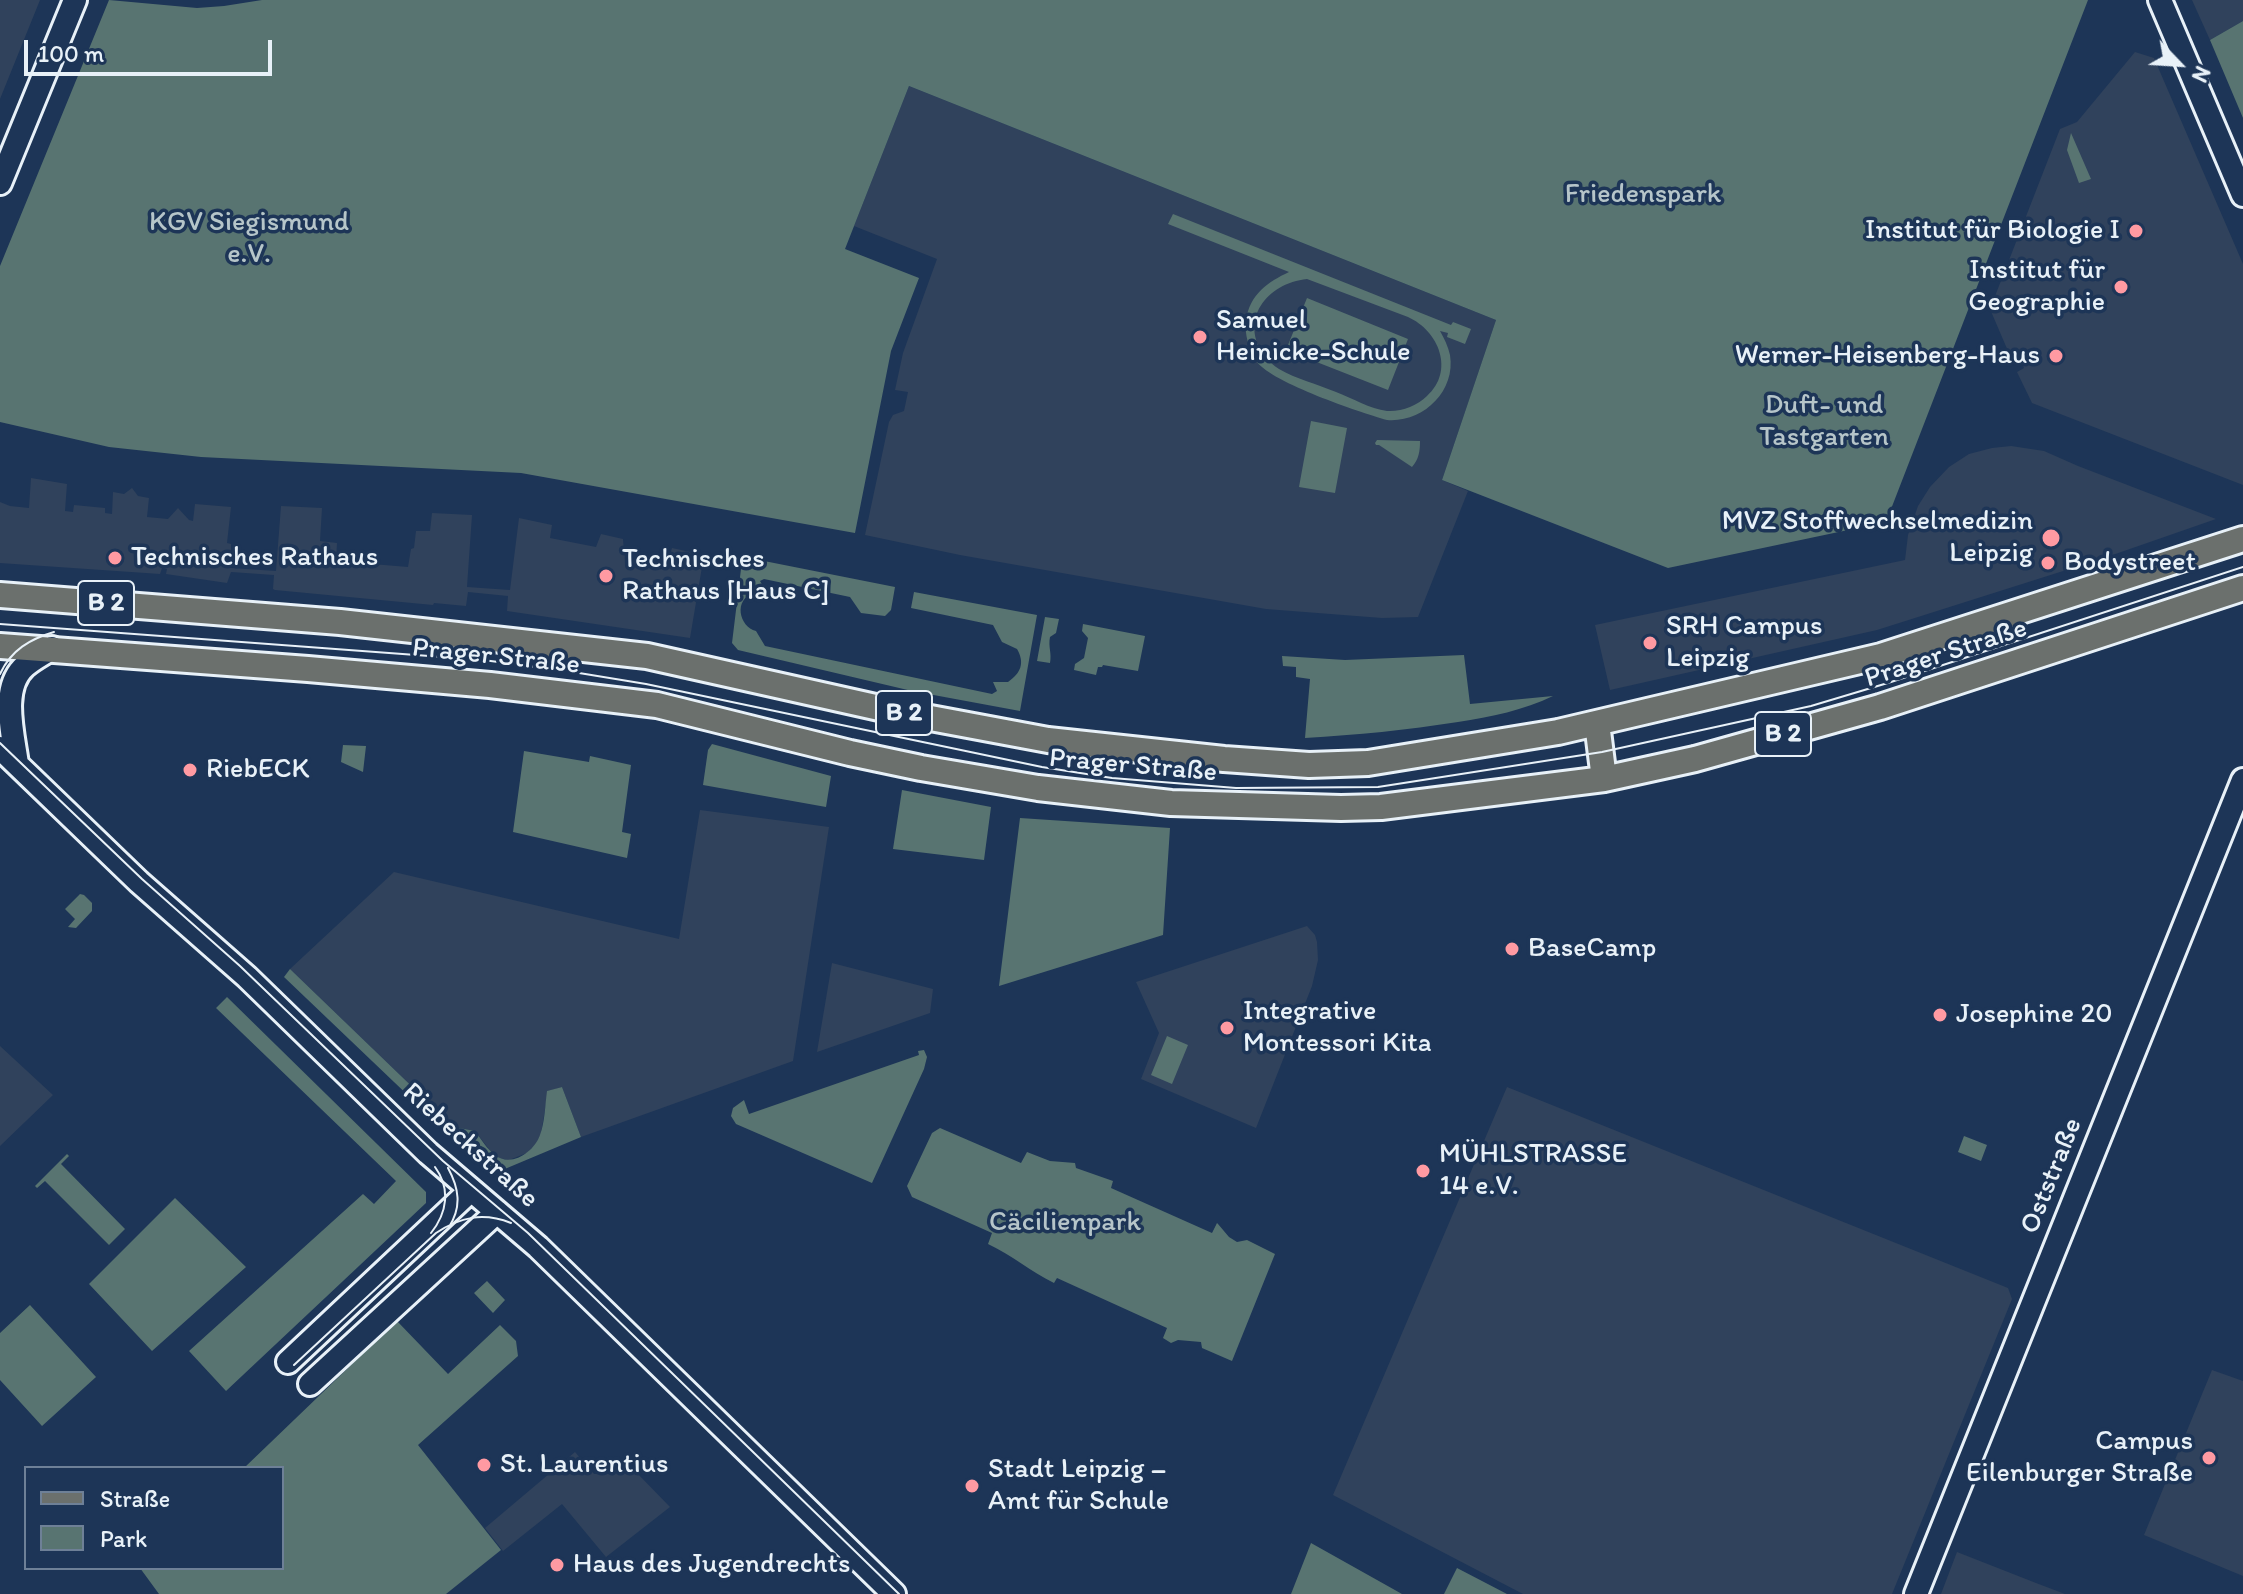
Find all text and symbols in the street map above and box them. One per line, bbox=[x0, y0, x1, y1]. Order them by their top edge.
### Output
scale bar bbox=[28, 24, 276, 74]
north arrow bbox=[2139, 24, 2219, 104]
text: 100 m bbox=[38, 39, 104, 68]
text: N bbox=[2186, 62, 2217, 87]
park label: Friedenspark bbox=[1565, 178, 1721, 212]
park label: KGV Siegismund e.V. bbox=[149, 206, 349, 272]
place label: Institut für Biologie I bbox=[1865, 214, 2120, 248]
marker: Institut für Biologie I bbox=[2127, 222, 2145, 240]
place label: Institut für Geographie bbox=[1968, 254, 2105, 320]
marker: Institut für Geographie bbox=[2112, 278, 2130, 296]
place label: Samuel Heinicke-Schule bbox=[1216, 304, 1411, 370]
marker: Samuel Heinicke-Schule bbox=[1191, 328, 1209, 346]
place label: Werner-Heisenberg-Haus bbox=[1735, 339, 2040, 373]
marker: Werner-Heisenberg-Haus bbox=[2047, 347, 2065, 365]
park label: Duft- und Tastgarten bbox=[1759, 389, 1889, 455]
place label: MVZ Stoffwechselmedizin Leipzig bbox=[1722, 505, 2033, 571]
marker: MVZ Stoffwechselmedizin Leipzig bbox=[2040, 527, 2062, 549]
place label: Technisches Rathaus bbox=[131, 541, 378, 575]
place label: Technisches Rathaus [Haus C] bbox=[622, 543, 829, 609]
place label: Bodystreet bbox=[2064, 546, 2196, 580]
marker: Technisches Rathaus bbox=[106, 549, 124, 567]
marker: Bodystreet bbox=[2039, 554, 2057, 572]
marker: Technisches Rathaus [Haus C] bbox=[597, 567, 615, 585]
road number: B 2 bbox=[78, 581, 134, 625]
place label: SRH Campus Leipzig bbox=[1666, 610, 1823, 676]
street label: Prager Straße bbox=[1861, 612, 2031, 696]
street label: Prager Straße bbox=[410, 631, 582, 683]
marker: SRH Campus Leipzig bbox=[1641, 634, 1659, 652]
road number: B 2 bbox=[876, 691, 932, 735]
road number: B 2 bbox=[1755, 712, 1811, 756]
street label: Prager Straße bbox=[1048, 742, 1218, 790]
place label: RiebECK bbox=[206, 753, 309, 787]
marker: RiebECK bbox=[181, 761, 199, 779]
place label: BaseCamp bbox=[1528, 932, 1656, 966]
marker: BaseCamp bbox=[1503, 940, 1521, 958]
place label: Integrative Montessori Kita bbox=[1243, 995, 1432, 1061]
place label: Josephine 20 bbox=[1956, 998, 2112, 1032]
marker: Josephine 20 bbox=[1931, 1006, 1949, 1024]
marker: Integrative Montessori Kita bbox=[1218, 1019, 1236, 1037]
street label: Riebeckstraße bbox=[395, 1076, 545, 1216]
street label: Oststraße bbox=[2014, 1113, 2090, 1239]
place label: MÜHLSTRASSE 14 e.V. bbox=[1439, 1138, 1627, 1204]
marker: MÜHLSTRASSE 14 e.V. bbox=[1414, 1162, 1432, 1180]
park label: Cäcilienpark bbox=[989, 1206, 1141, 1240]
place label: Campus Eilenburger Straße bbox=[1966, 1425, 2193, 1491]
place label: St. Laurentius bbox=[500, 1448, 668, 1482]
marker: Campus Eilenburger Straße bbox=[2200, 1449, 2218, 1467]
place label: Stadt Leipzig – Amt für Schule bbox=[988, 1453, 1169, 1519]
marker: St. Laurentius bbox=[475, 1456, 493, 1474]
legend bbox=[24, 1466, 284, 1570]
marker: Stadt Leipzig – Amt für Schule bbox=[963, 1477, 981, 1495]
text: Straße bbox=[100, 1484, 170, 1513]
text: Park bbox=[100, 1524, 147, 1553]
place label: Haus des Jugendrechts bbox=[573, 1548, 850, 1582]
marker: Haus des Jugendrechts bbox=[548, 1556, 566, 1574]

